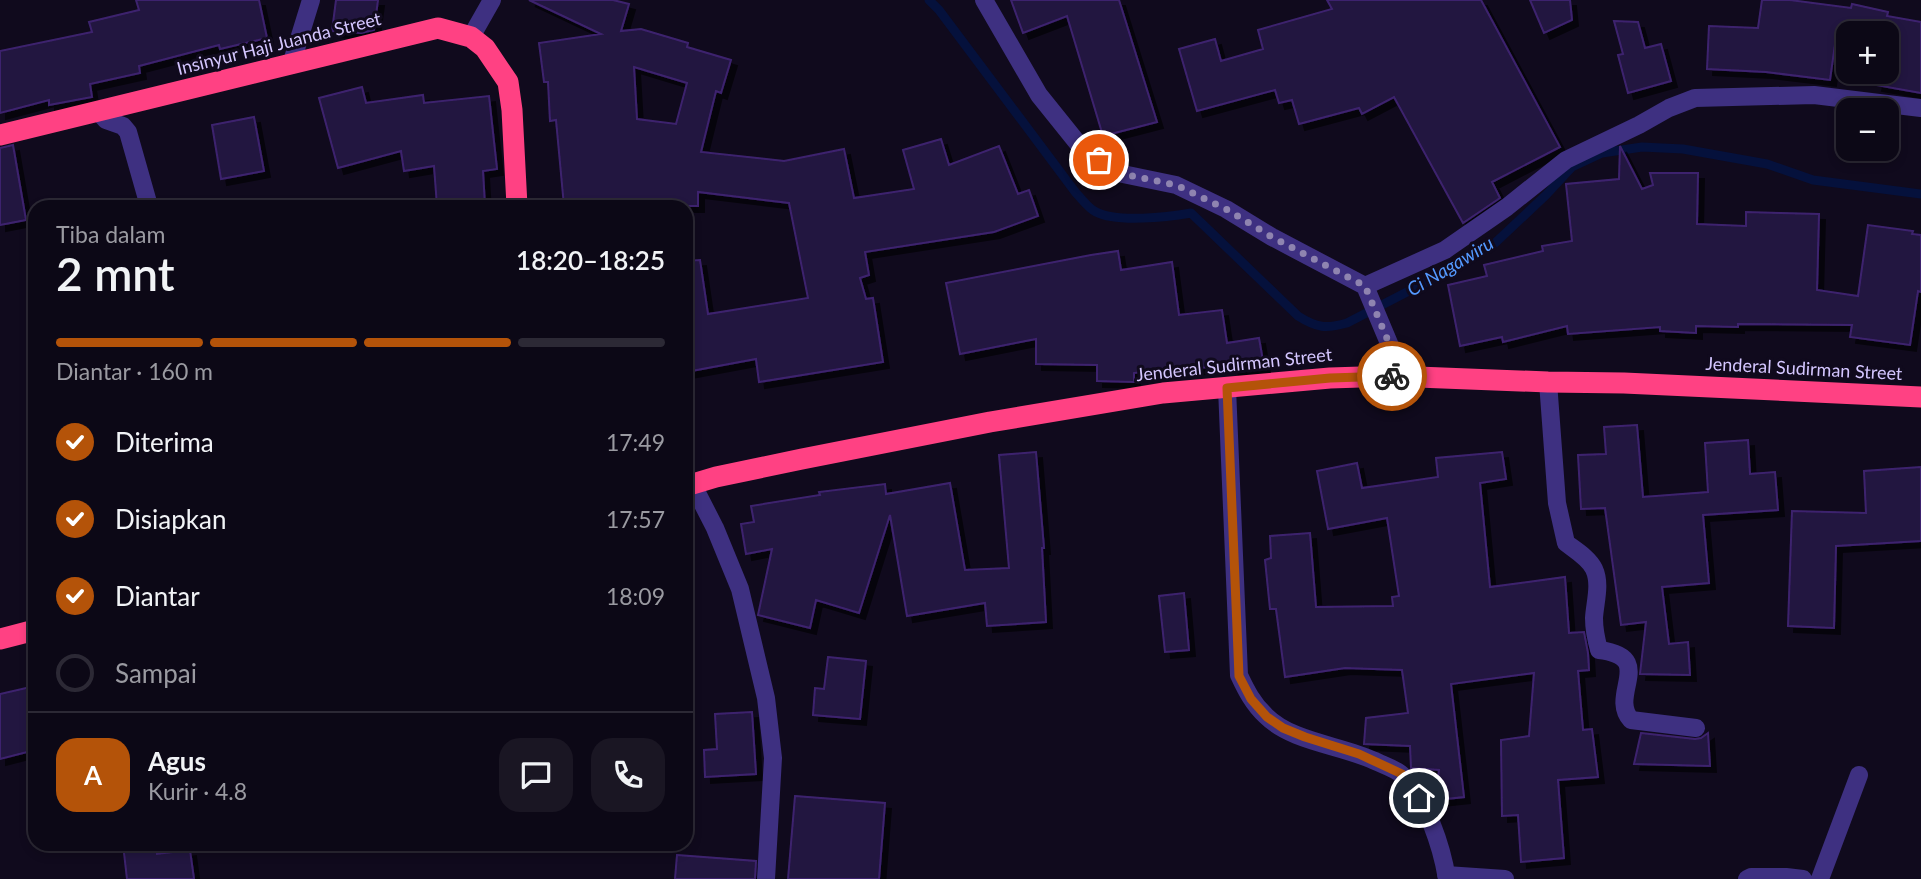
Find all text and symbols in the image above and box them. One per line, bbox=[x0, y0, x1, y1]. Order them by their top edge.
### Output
street label: Insinyur Haji Juanda Street bbox=[174, 7, 384, 79]
map controls bbox=[1836, 21, 1899, 161]
button: + bbox=[1836, 21, 1899, 84]
button: − bbox=[1836, 98, 1899, 161]
pin bbox=[1069, 130, 1129, 190]
icon: bag bbox=[1080, 141, 1118, 179]
text: Tiba dalam bbox=[56, 220, 165, 248]
water label: Ci Nagawiru bbox=[1402, 231, 1497, 300]
text: 18:20–18:25 bbox=[516, 244, 665, 276]
text: 2 mnt bbox=[56, 246, 175, 301]
courier bbox=[1357, 341, 1427, 411]
street label: Jenderal Sudirman Street bbox=[1135, 343, 1334, 385]
street label: Jenderal Sudirman Street bbox=[1705, 352, 1904, 384]
text: Diantar · 160 m bbox=[56, 357, 213, 385]
icon: bike bbox=[1373, 357, 1411, 395]
icon: check bbox=[56, 423, 94, 461]
text: Diterima bbox=[115, 426, 214, 458]
text: 17:49 bbox=[606, 428, 665, 456]
icon: check bbox=[56, 500, 94, 538]
text: Disiapkan bbox=[115, 503, 226, 535]
text: 17:57 bbox=[606, 505, 665, 533]
icon: check bbox=[56, 577, 94, 615]
text: Diantar bbox=[115, 580, 200, 612]
text: 18:09 bbox=[606, 582, 665, 610]
text: Sampai bbox=[115, 657, 197, 689]
button: chat bbox=[499, 738, 573, 812]
button: phone bbox=[591, 738, 665, 812]
text: Agus bbox=[148, 745, 206, 777]
text: A bbox=[84, 759, 102, 791]
pin bbox=[1389, 768, 1449, 828]
text: Kurir · 4.8 bbox=[148, 777, 247, 805]
icon: home bbox=[1400, 779, 1438, 817]

